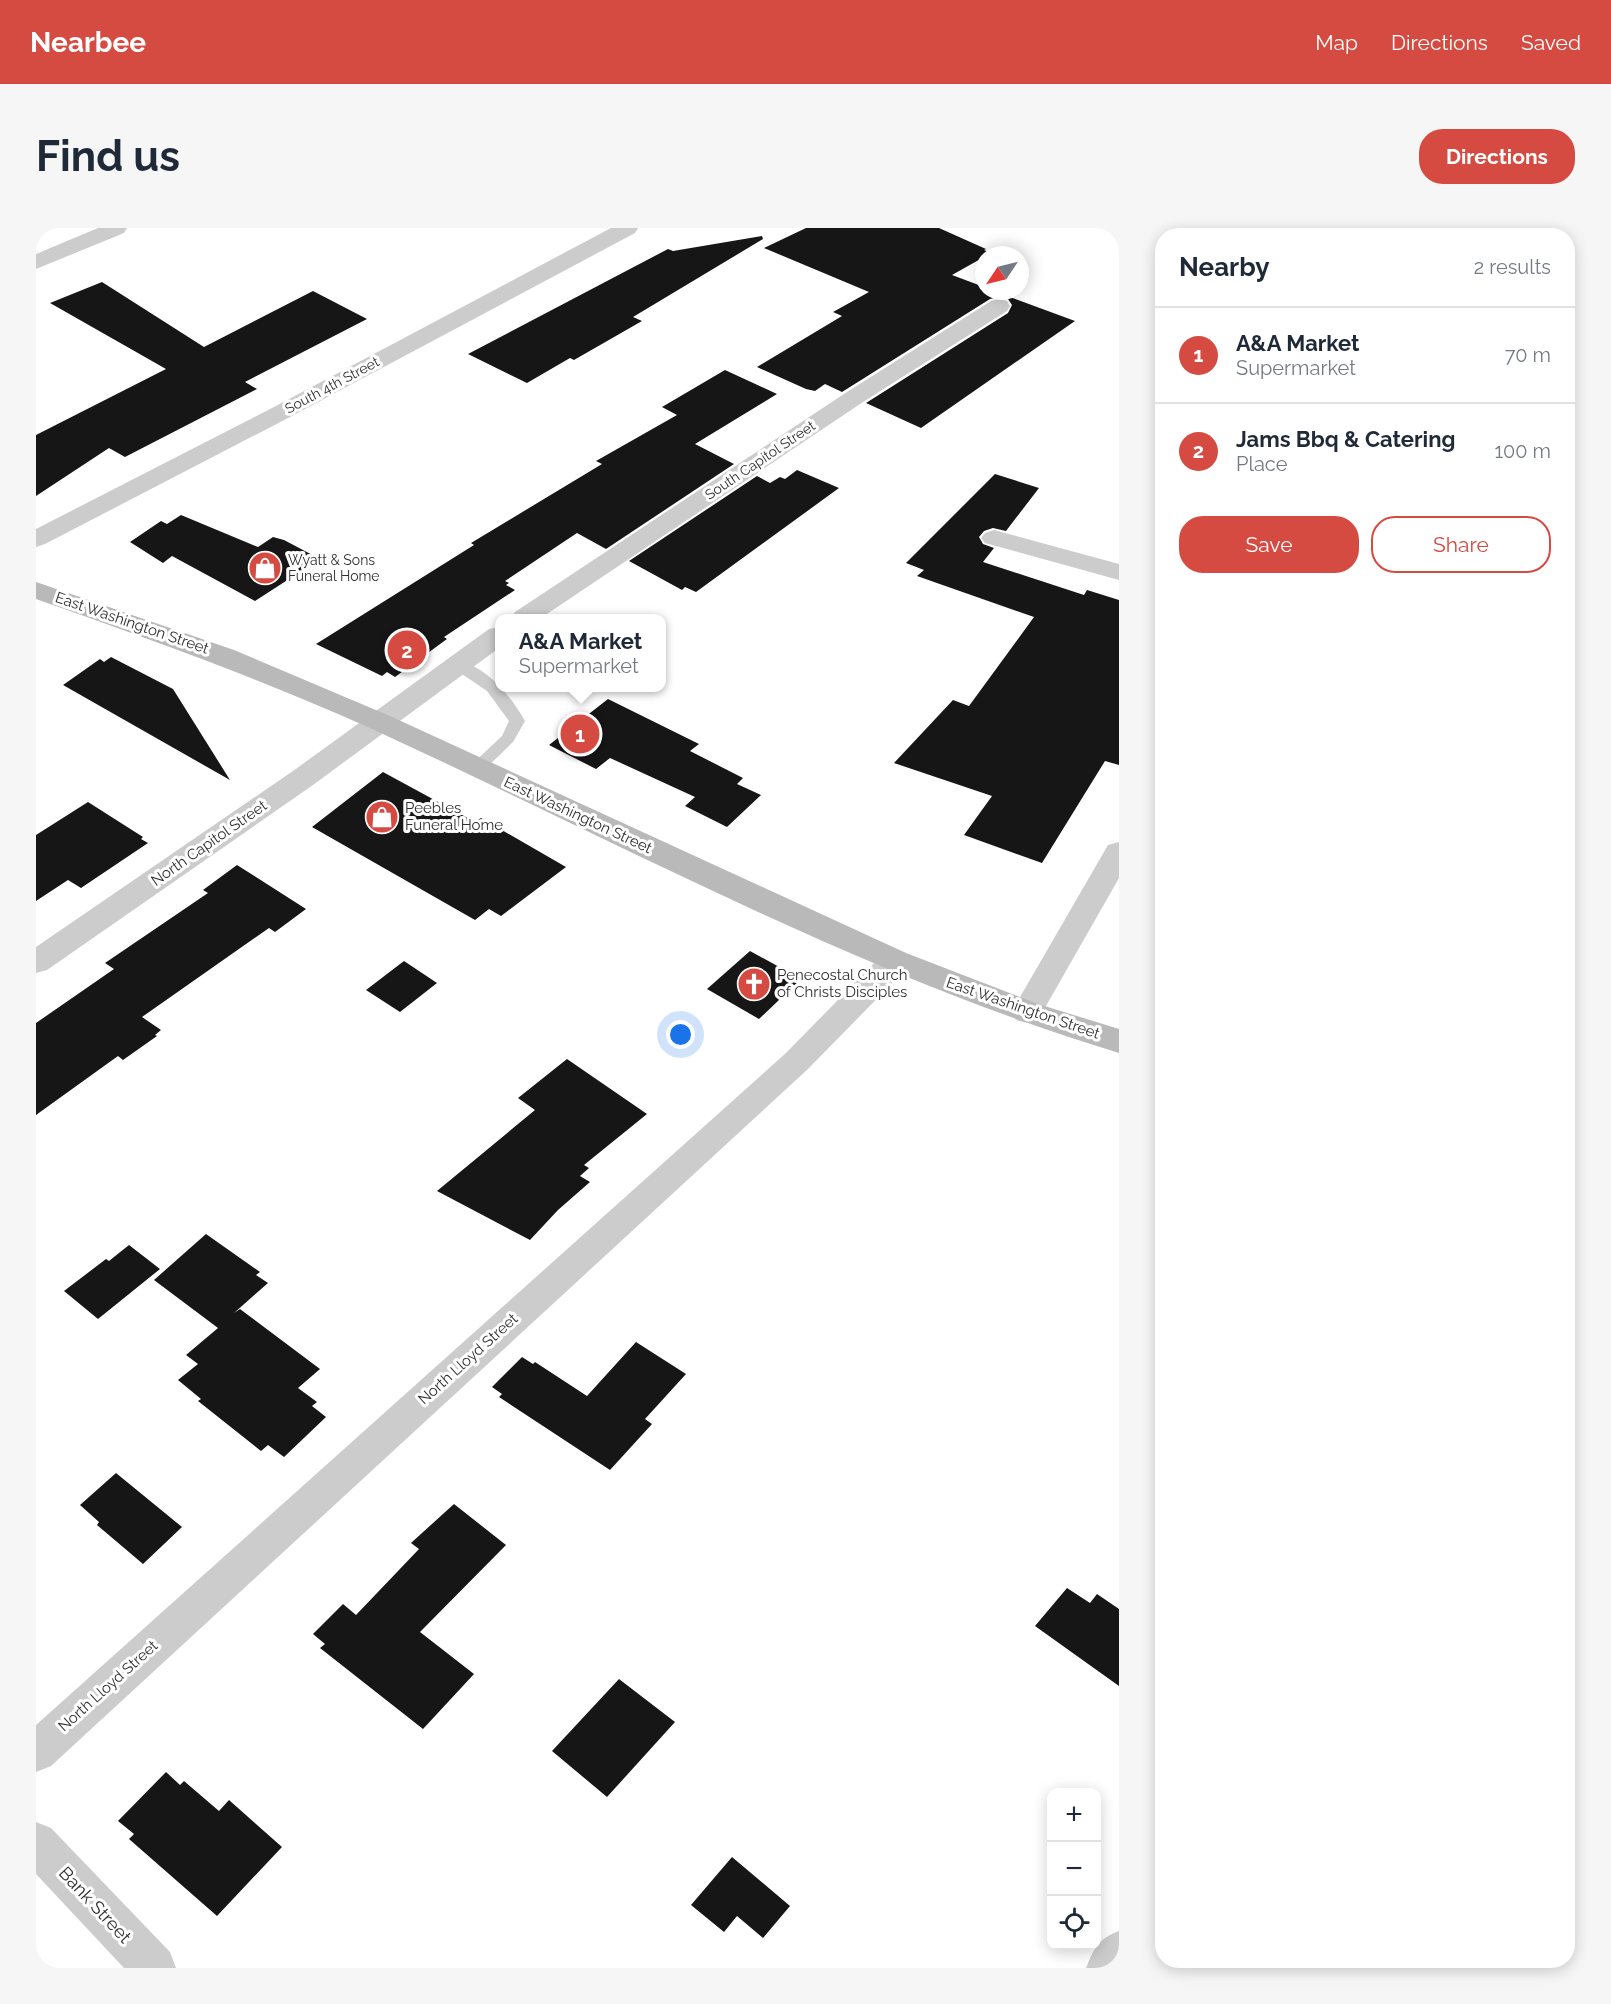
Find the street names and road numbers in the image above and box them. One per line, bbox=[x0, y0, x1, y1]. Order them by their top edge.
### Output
street label: South 4th Street bbox=[282, 353, 382, 417]
street label: South Capitol Street bbox=[702, 417, 818, 503]
street label: East Washington Street bbox=[53, 588, 211, 658]
street label: East Washington Street bbox=[501, 773, 655, 857]
street label: North Capitol Street bbox=[148, 796, 270, 890]
street label: East Washington Street bbox=[944, 973, 1102, 1043]
street label: North Lloyd Street bbox=[415, 1310, 521, 1408]
street label: North Lloyd Street bbox=[55, 1637, 161, 1735]
street label: Bank Street bbox=[55, 1862, 136, 1947]

